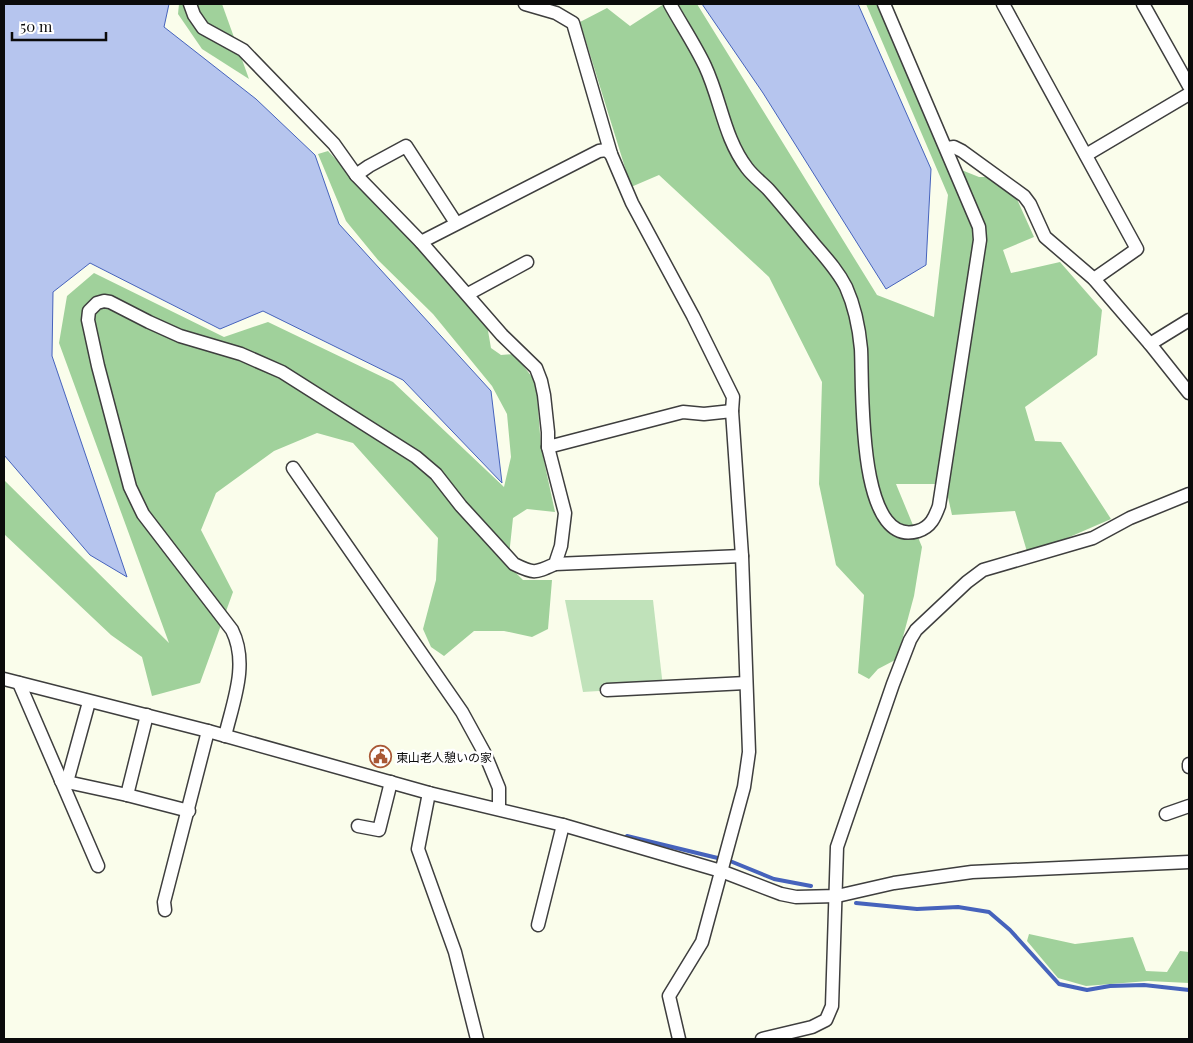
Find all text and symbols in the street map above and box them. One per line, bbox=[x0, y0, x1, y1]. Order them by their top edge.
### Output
scale bar bbox=[12, 10, 106, 42]
text: 50 m bbox=[20, 16, 53, 36]
public building icon: 東山老人憩いの家 bbox=[368, 745, 392, 769]
place label: 東山老人憩いの家 bbox=[396, 749, 492, 765]

